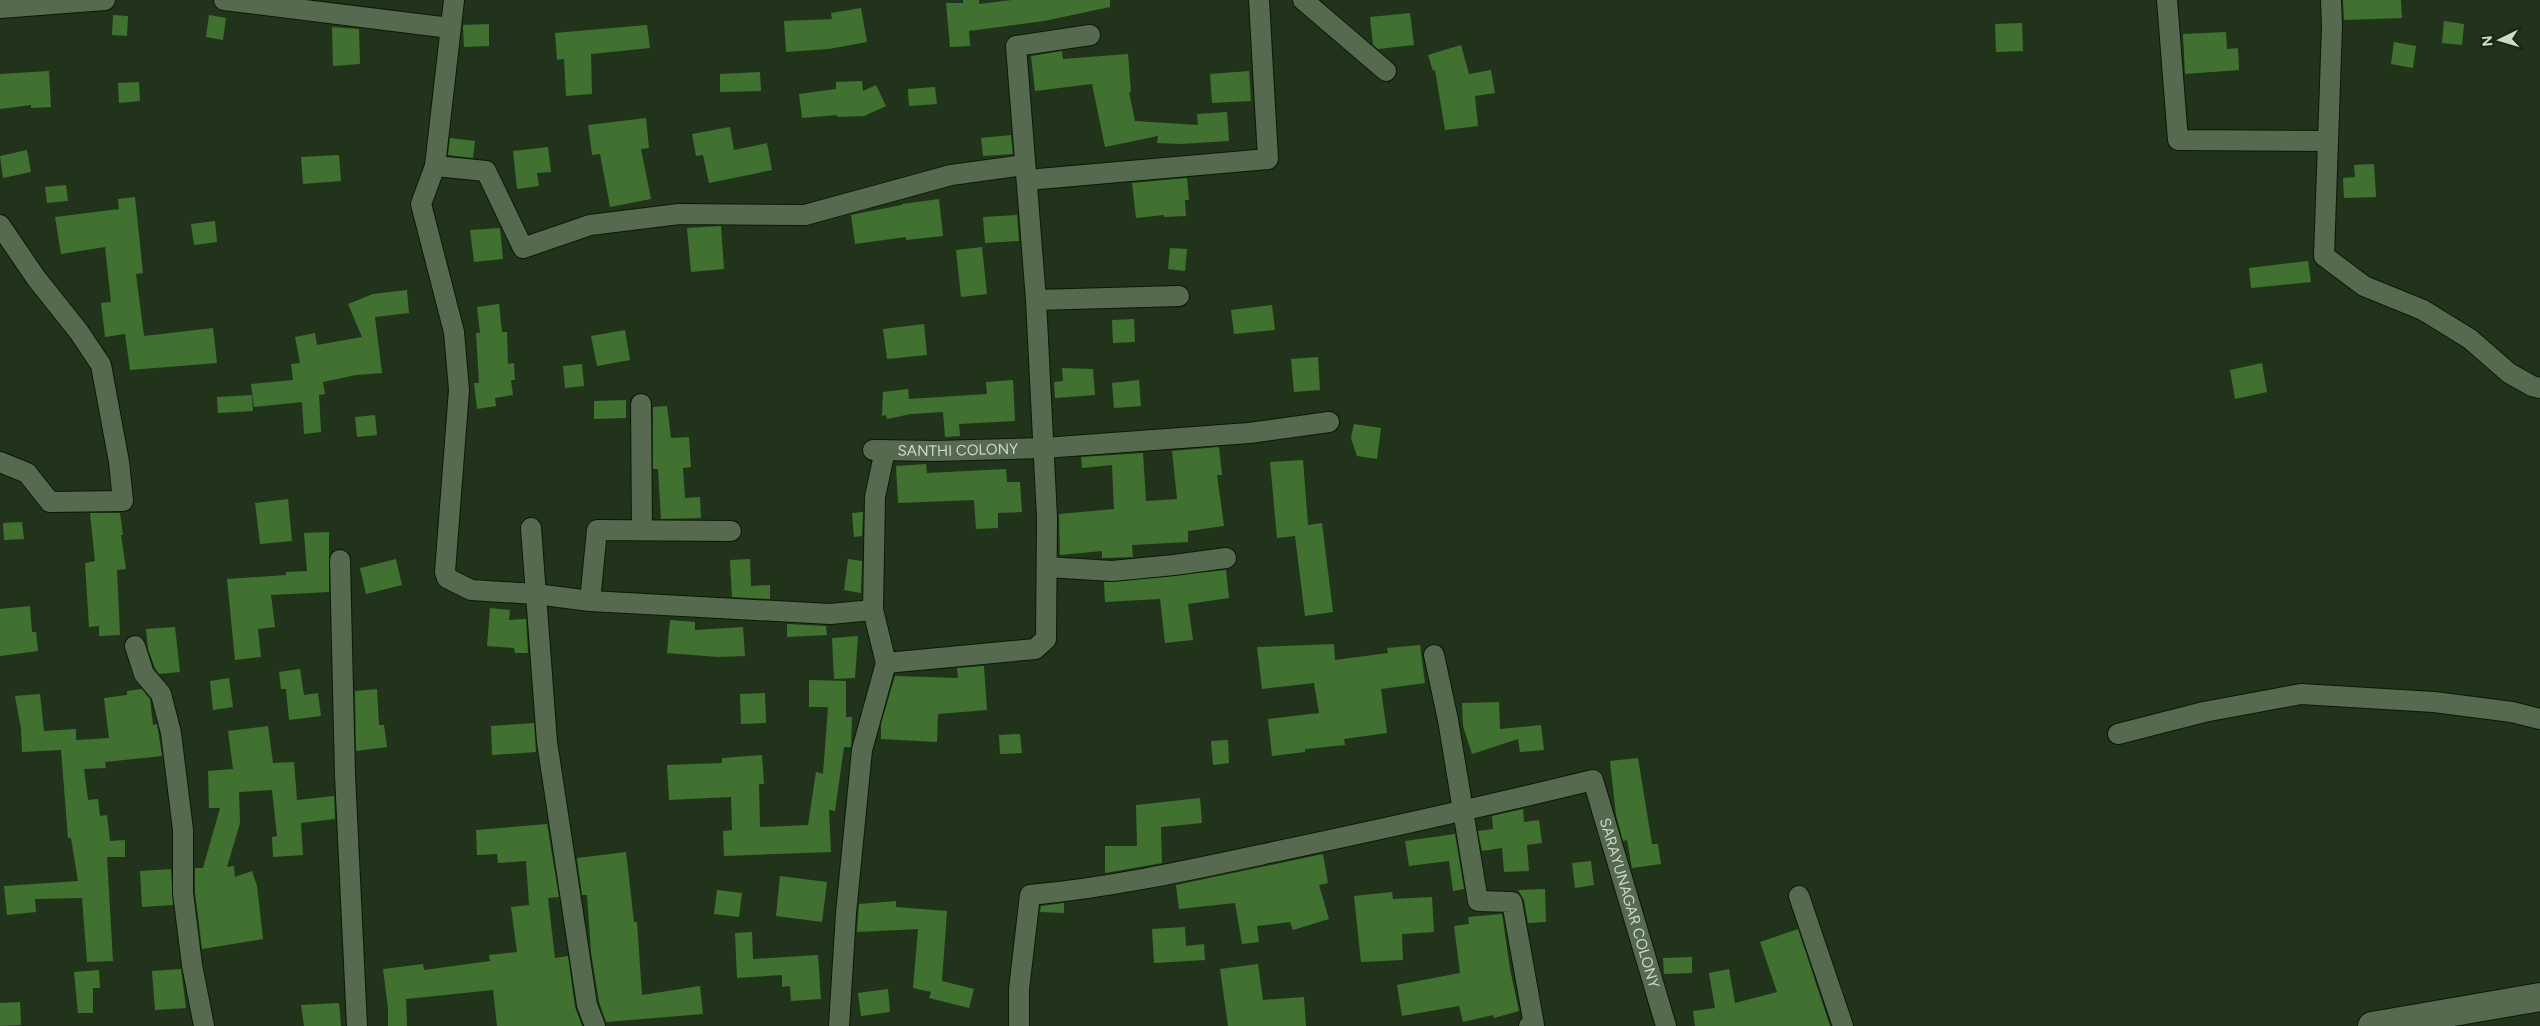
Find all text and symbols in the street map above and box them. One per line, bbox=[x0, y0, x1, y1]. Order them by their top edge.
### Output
north arrow bbox=[2475, 15, 2525, 65]
text: N bbox=[2479, 35, 2496, 47]
street label: SANTHI COLONY bbox=[898, 440, 1019, 460]
street label: SARAYUNAGAR COLONY bbox=[1596, 816, 1663, 990]

